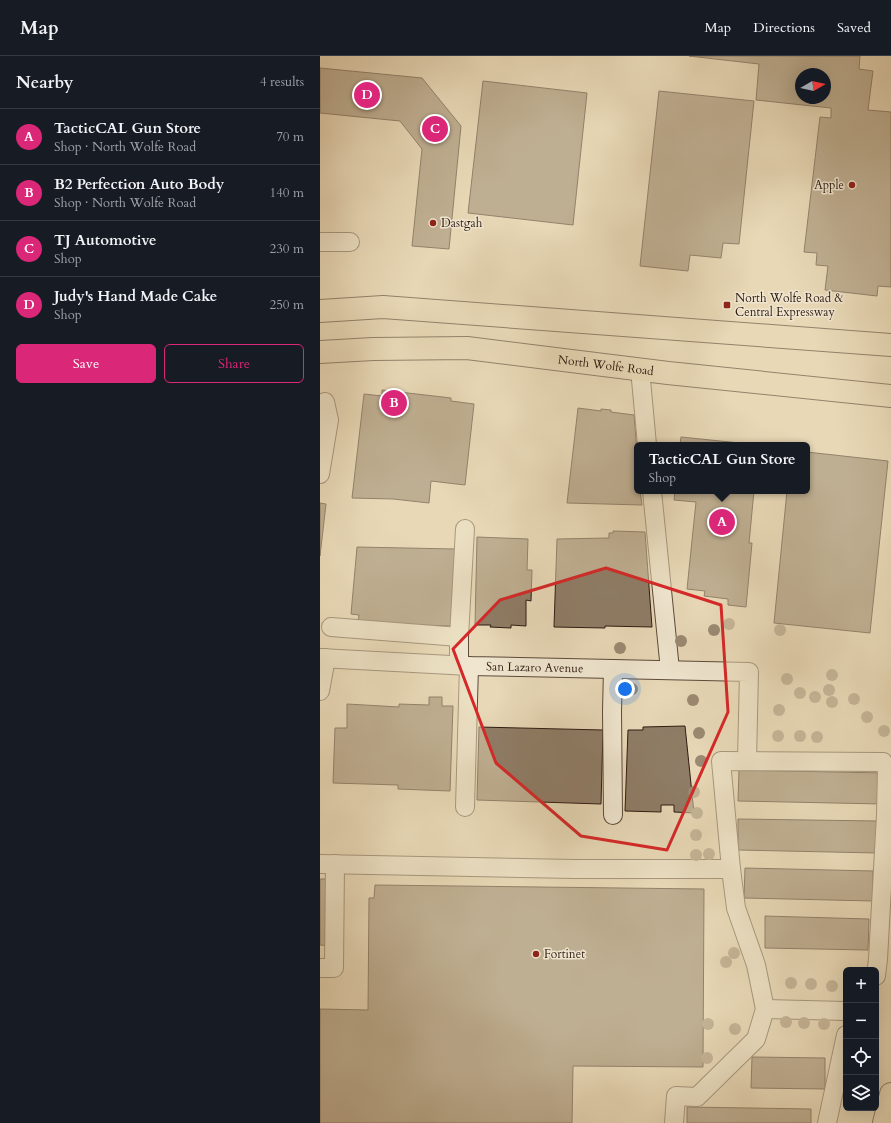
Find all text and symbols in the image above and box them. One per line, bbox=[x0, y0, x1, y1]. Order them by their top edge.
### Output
text: Map bbox=[20, 15, 59, 41]
text: Map bbox=[705, 18, 731, 37]
text: Directions bbox=[753, 18, 815, 37]
text: Saved bbox=[837, 18, 871, 37]
north arrow bbox=[795, 68, 831, 104]
text: Nearby bbox=[16, 71, 73, 94]
text: 4 results bbox=[260, 73, 304, 91]
pin: D bbox=[354, 80, 380, 110]
pin: C bbox=[422, 114, 448, 144]
text: TacticCAL Gun Store bbox=[54, 118, 201, 138]
text: A bbox=[24, 128, 34, 146]
text: 70 m bbox=[276, 128, 304, 146]
text: Shop · North Wolfe Road bbox=[54, 138, 196, 156]
text: B2 Perfection Auto Body bbox=[54, 174, 224, 194]
place label: Apple bbox=[814, 177, 844, 193]
marker: Apple bbox=[847, 180, 857, 190]
text: B bbox=[24, 184, 34, 202]
text: 140 m bbox=[270, 184, 304, 202]
text: Shop · North Wolfe Road bbox=[54, 194, 196, 212]
place label: Dastgah bbox=[441, 215, 483, 231]
marker: Dastgah bbox=[428, 218, 438, 228]
text: TJ Automotive bbox=[54, 230, 156, 250]
text: C bbox=[24, 240, 34, 258]
text: 230 m bbox=[270, 240, 304, 258]
text: Shop bbox=[54, 250, 82, 268]
text: Judy's Hand Made Cake bbox=[54, 286, 217, 306]
place label: North Wolfe Road & Central Expressway bbox=[735, 290, 843, 320]
text: D bbox=[23, 296, 35, 314]
text: 250 m bbox=[270, 296, 304, 314]
marker: North Wolfe Road & Central Expressway bbox=[722, 300, 732, 310]
text: Shop bbox=[54, 306, 82, 324]
button: Save bbox=[16, 344, 156, 383]
button: Share bbox=[164, 344, 304, 383]
street label: North Wolfe Road bbox=[557, 351, 655, 379]
pin: B bbox=[381, 388, 407, 418]
popup bbox=[634, 442, 810, 494]
text: TacticCAL Gun Store bbox=[649, 449, 796, 469]
text: Shop bbox=[649, 469, 676, 487]
pin: A bbox=[709, 507, 735, 537]
street label: San Lazaro Avenue bbox=[486, 658, 584, 676]
your location bbox=[615, 679, 635, 699]
place label: Fortinet bbox=[544, 946, 585, 962]
marker: Fortinet bbox=[531, 949, 541, 959]
map controls bbox=[843, 967, 879, 1111]
button: + bbox=[843, 967, 879, 1003]
button: − bbox=[843, 1003, 879, 1039]
button: locate bbox=[843, 1039, 879, 1075]
button: layers bbox=[843, 1075, 879, 1111]

